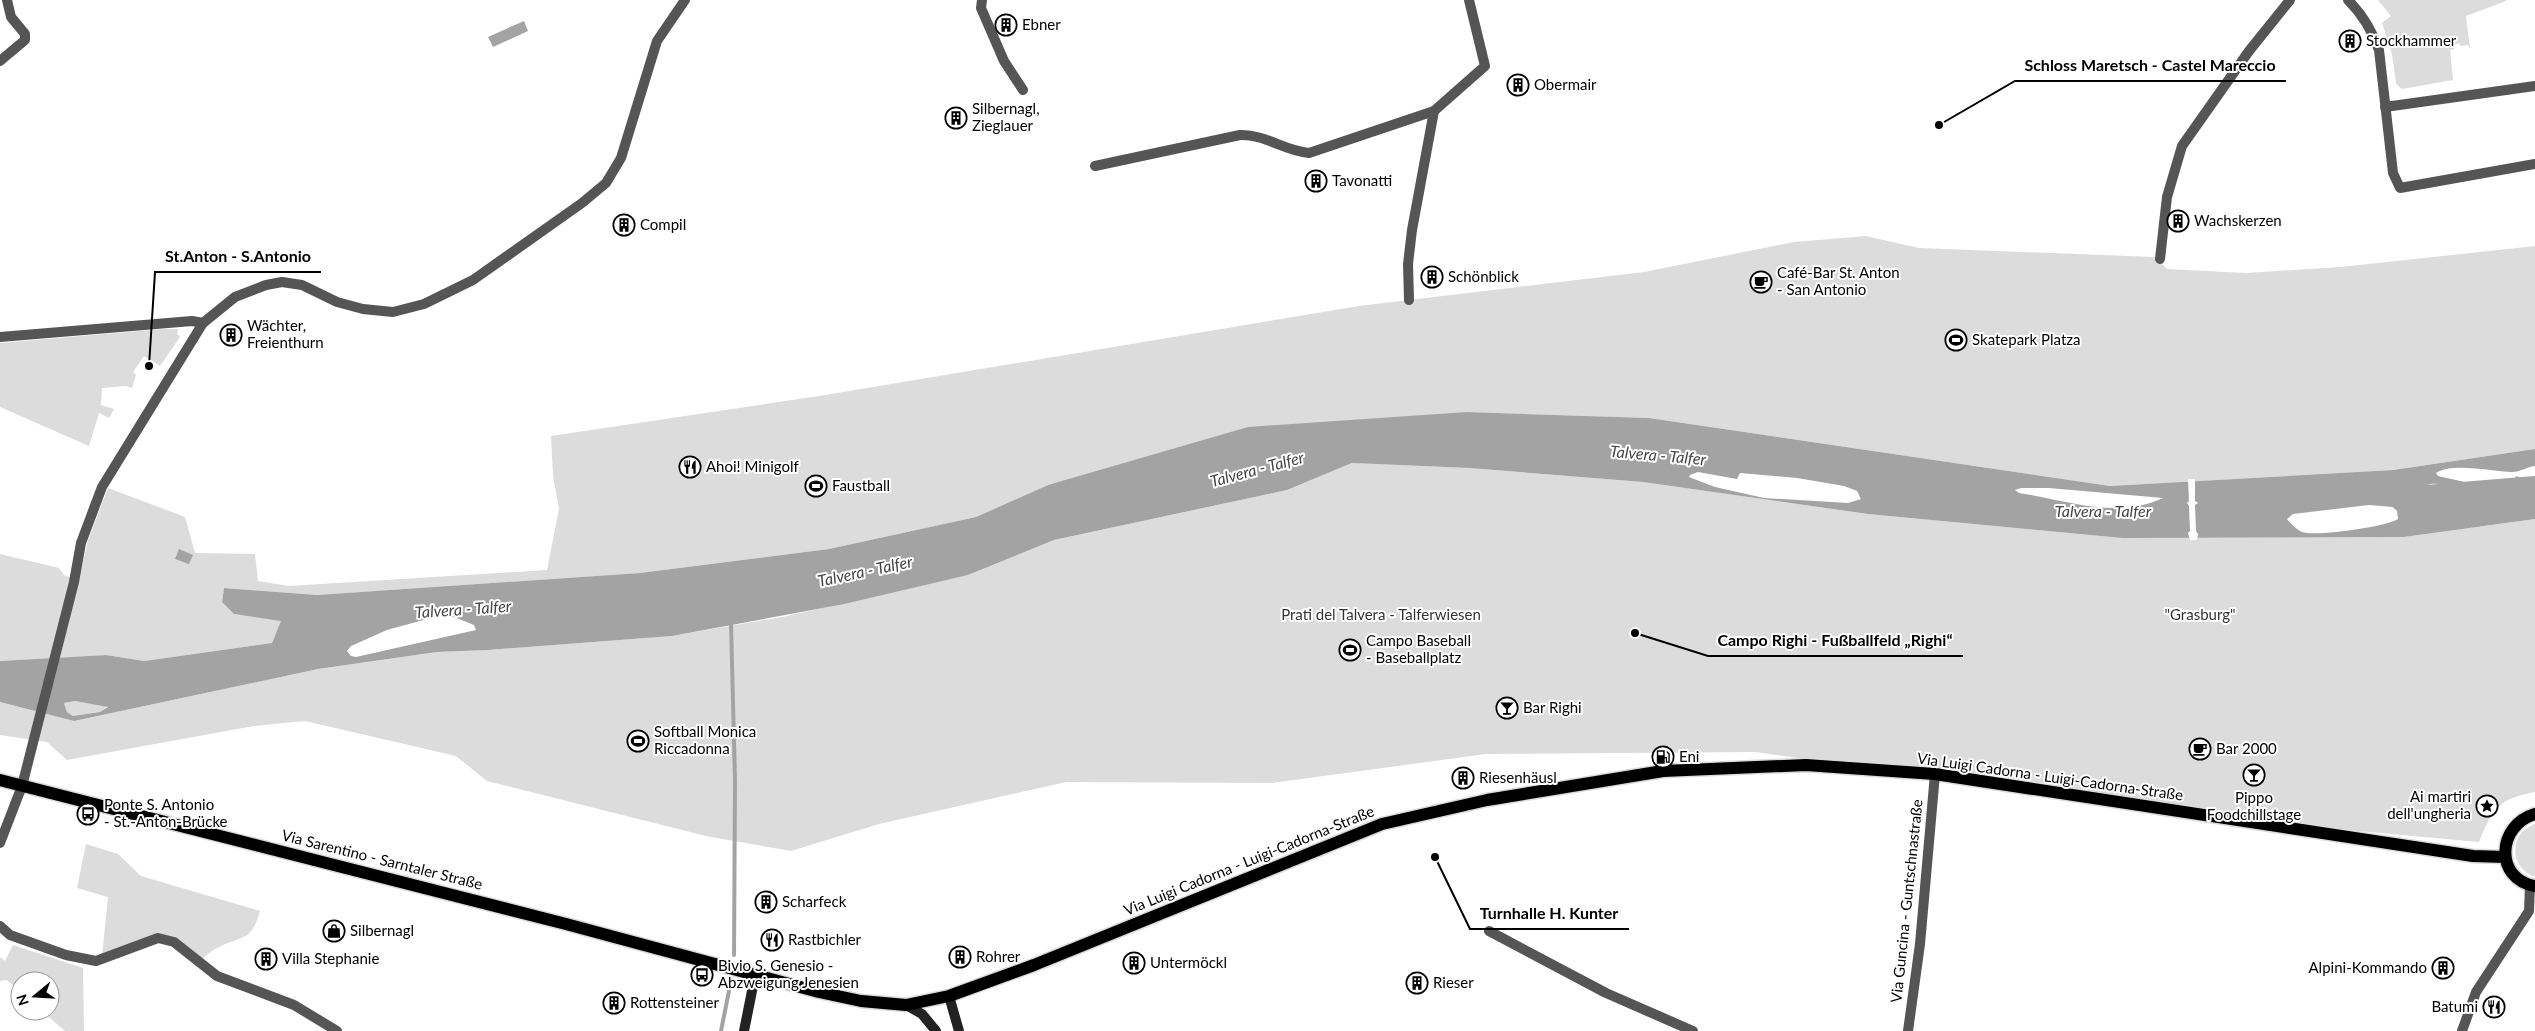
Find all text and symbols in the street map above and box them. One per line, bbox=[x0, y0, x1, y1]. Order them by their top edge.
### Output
building icon: Ebner bbox=[994, 13, 1018, 37]
place label: Ebner bbox=[1022, 15, 1061, 33]
building icon: Stockhammer bbox=[2338, 29, 2362, 53]
place label: Stockhammer bbox=[2366, 31, 2457, 49]
callout: Schloss Maretsch - Castel Mareccio bbox=[2015, 50, 2286, 81]
text: Schloss Maretsch - Castel Mareccio bbox=[2024, 55, 2276, 74]
building icon: Obermair bbox=[1506, 73, 1530, 97]
place label: Obermair bbox=[1534, 75, 1597, 93]
place label: Silbernagl, Zieglauer bbox=[972, 99, 1040, 134]
building icon: Silbernagl, Zieglauer bbox=[944, 106, 968, 130]
building icon: Tavonatti bbox=[1304, 169, 1328, 193]
place label: Tavonatti bbox=[1332, 171, 1392, 189]
building icon: Wachskerzen bbox=[2166, 209, 2190, 233]
place label: Wachskerzen bbox=[2194, 211, 2282, 229]
building icon: Compil bbox=[612, 213, 636, 237]
place label: Compil bbox=[640, 215, 686, 233]
callout: St.Anton - S.Antonio bbox=[155, 241, 321, 272]
text: St.Anton - S.Antonio bbox=[165, 246, 311, 265]
place label: Café-Bar St. Anton - San Antonio bbox=[1777, 263, 1900, 298]
building icon: Schönblick bbox=[1420, 265, 1444, 289]
place label: Schönblick bbox=[1448, 267, 1519, 285]
cafe icon: Café-Bar St. Anton - San Antonio bbox=[1749, 270, 1773, 294]
place label: Wächter, Freienthurn bbox=[247, 316, 324, 351]
building icon: Wächter, Freienthurn bbox=[219, 323, 243, 347]
sports icon: Skatepark Platza bbox=[1944, 328, 1968, 352]
place label: Skatepark Platza bbox=[1972, 330, 2081, 348]
water label: Talvera - Talfer bbox=[1609, 441, 1707, 468]
water label: Talvera - Talfer bbox=[1208, 447, 1306, 490]
restaurant icon: Ahoi! Minigolf bbox=[678, 455, 702, 479]
place label: Ahoi! Minigolf bbox=[706, 457, 800, 475]
sports icon: Faustball bbox=[804, 474, 828, 498]
place label: Faustball bbox=[832, 476, 890, 494]
water label: Talvera - Talfer bbox=[2055, 501, 2152, 520]
water label: Talvera - Talfer bbox=[816, 551, 915, 590]
water label: Talvera - Talfer bbox=[414, 596, 512, 621]
park label: Prati del Talvera - Talferwiesen bbox=[1281, 605, 1481, 623]
park label: "Grasburg" bbox=[2164, 605, 2236, 623]
callout: Campo Righi - Fußballfeld „Righi“ bbox=[1708, 625, 1963, 656]
text: Campo Righi - Fußballfeld „Righi“ bbox=[1717, 630, 1953, 649]
place label: Campo Baseball - Baseballplatz bbox=[1366, 631, 1471, 666]
sports icon: Campo Baseball - Baseballplatz bbox=[1338, 638, 1362, 662]
bar icon: Bar Righi bbox=[1495, 696, 1519, 720]
place label: Bar Righi bbox=[1523, 698, 1582, 716]
place label: Softball Monica Riccadonna bbox=[654, 722, 756, 757]
sports icon: Softball Monica Riccadonna bbox=[626, 729, 650, 753]
cafe icon: Bar 2000 bbox=[2188, 737, 2212, 761]
place label: Bar 2000 bbox=[2216, 739, 2277, 757]
fuel station icon: Eni bbox=[1651, 745, 1675, 769]
place label: Eni bbox=[1679, 747, 1699, 765]
street label: Via Luigi Cadorna - Luigi-Cadorna-Straße bbox=[1916, 748, 2184, 804]
bar icon: Pippo Foodchillstage bbox=[2242, 763, 2266, 787]
building icon: Riesenhäusl bbox=[1451, 766, 1475, 790]
place label: Riesenhäusl bbox=[1479, 768, 1557, 786]
place label: Ai martiri dell'ungheria bbox=[2387, 787, 2471, 822]
place label: Pippo Foodchillstage bbox=[2207, 788, 2301, 823]
place icon: Ai martiri dell'ungheria bbox=[2475, 794, 2499, 818]
place label: Ponte S. Antonio - St.-Anton-Brücke bbox=[104, 795, 228, 830]
street label: Via Guncina - Guntschnastraße bbox=[1886, 798, 1926, 1003]
street label: Via Luigi Cadorna - Luigi-Cadorna-Straße bbox=[1121, 801, 1377, 919]
bus stop icon: Ponte S. Antonio - St.-Anton-Brücke bbox=[76, 802, 100, 826]
street label: Via Sarentino - Sarntaler Straße bbox=[280, 825, 485, 893]
building icon: Scharfeck bbox=[754, 890, 778, 914]
place label: Scharfeck bbox=[782, 892, 847, 910]
callout: Turnhalle H. Kunter bbox=[1470, 898, 1629, 929]
text: Turnhalle H. Kunter bbox=[1480, 903, 1618, 922]
shop icon: Silbernagl bbox=[322, 919, 346, 943]
place label: Silbernagl bbox=[350, 921, 414, 939]
restaurant icon: Rastbichler bbox=[760, 928, 784, 952]
place label: Rastbichler bbox=[788, 930, 862, 948]
building icon: Rohrer bbox=[948, 945, 972, 969]
building icon: Villa Stephanie bbox=[254, 947, 278, 971]
place label: Rohrer bbox=[976, 947, 1021, 965]
place label: Villa Stephanie bbox=[282, 949, 379, 967]
building icon: Untermöckl bbox=[1122, 951, 1146, 975]
place label: Untermöckl bbox=[1150, 953, 1227, 971]
place label: Bivio S. Genesio - Abzweigung Jenesien bbox=[718, 956, 859, 991]
building icon: Alpini-Kommando bbox=[2431, 956, 2455, 980]
place label: Alpini-Kommando bbox=[2309, 958, 2427, 976]
bus stop icon: Bivio S. Genesio - Abzweigung Jenesien bbox=[690, 963, 714, 987]
north arrow bbox=[10, 971, 60, 1021]
building icon: Rieser bbox=[1405, 971, 1429, 995]
place label: Rieser bbox=[1433, 973, 1474, 991]
building icon: Rottensteiner bbox=[602, 991, 626, 1015]
text: N bbox=[12, 992, 32, 1008]
place label: Rottensteiner bbox=[630, 993, 719, 1011]
restaurant icon: Batumi bbox=[2482, 995, 2506, 1019]
place label: Batumi bbox=[2431, 997, 2478, 1015]

